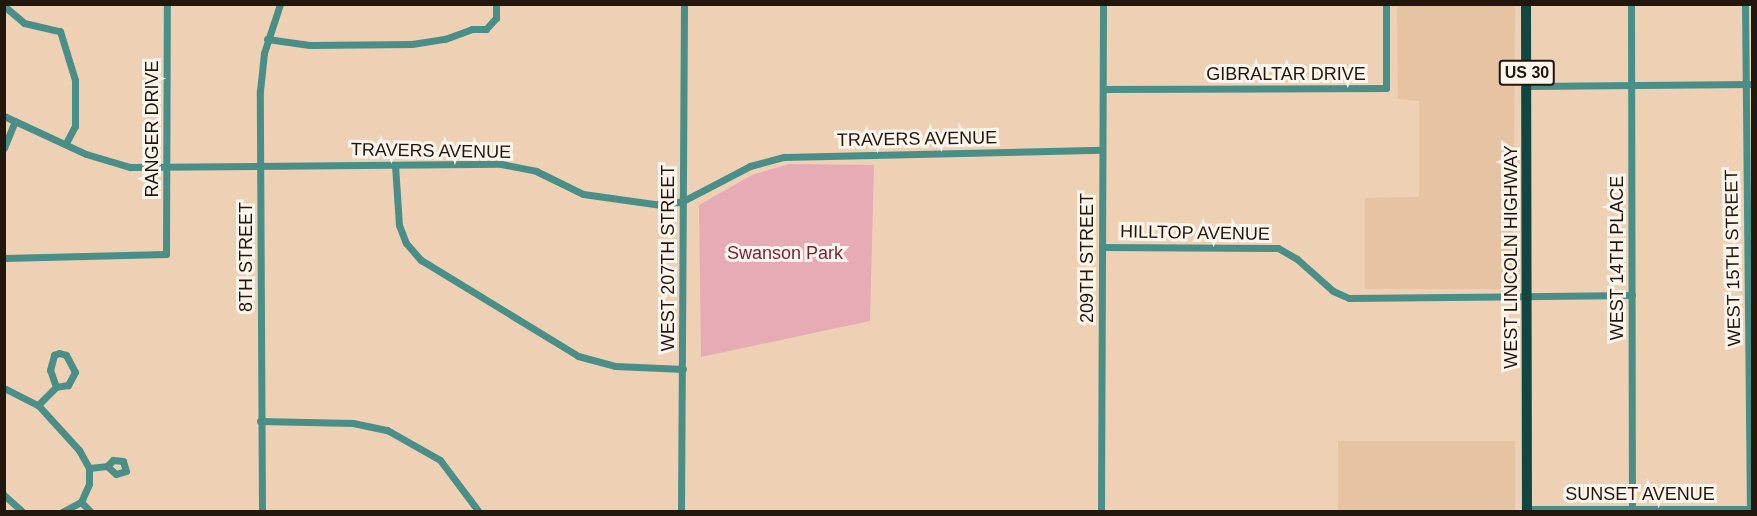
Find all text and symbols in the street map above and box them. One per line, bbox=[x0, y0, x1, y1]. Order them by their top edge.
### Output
street label: RANGER DRIVE bbox=[141, 60, 163, 198]
road number: US 30 bbox=[1498, 60, 1556, 86]
street label: GIBRALTAR DRIVE bbox=[1206, 63, 1366, 85]
street label: TRAVERS AVENUE bbox=[836, 127, 998, 151]
street label: TRAVERS AVENUE bbox=[350, 139, 512, 163]
street label: WEST LINCOLN HIGHWAY bbox=[1500, 145, 1522, 369]
street label: WEST 207TH STREET bbox=[657, 164, 679, 352]
street label: WEST 15TH STREET bbox=[1721, 169, 1745, 347]
street label: WEST 14TH PLACE bbox=[1606, 175, 1628, 341]
street label: 209TH STREET bbox=[1076, 193, 1098, 323]
street label: 8TH STREET bbox=[235, 202, 257, 312]
street label: HILLTOP AVENUE bbox=[1119, 221, 1271, 245]
park label: Swanson Park bbox=[727, 242, 843, 264]
street label: SUNSET AVENUE bbox=[1565, 483, 1715, 505]

